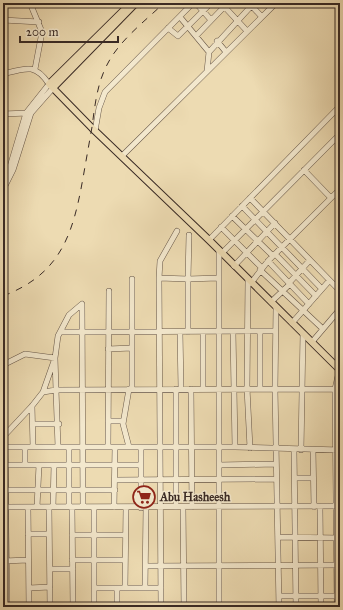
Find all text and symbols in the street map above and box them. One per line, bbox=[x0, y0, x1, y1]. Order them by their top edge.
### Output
scale bar bbox=[20, 18, 118, 44]
text: 200 m bbox=[26, 25, 59, 39]
supermarket icon: Abu Hasheesh bbox=[131, 484, 157, 510]
place label: Abu Hasheesh bbox=[159, 490, 231, 504]

